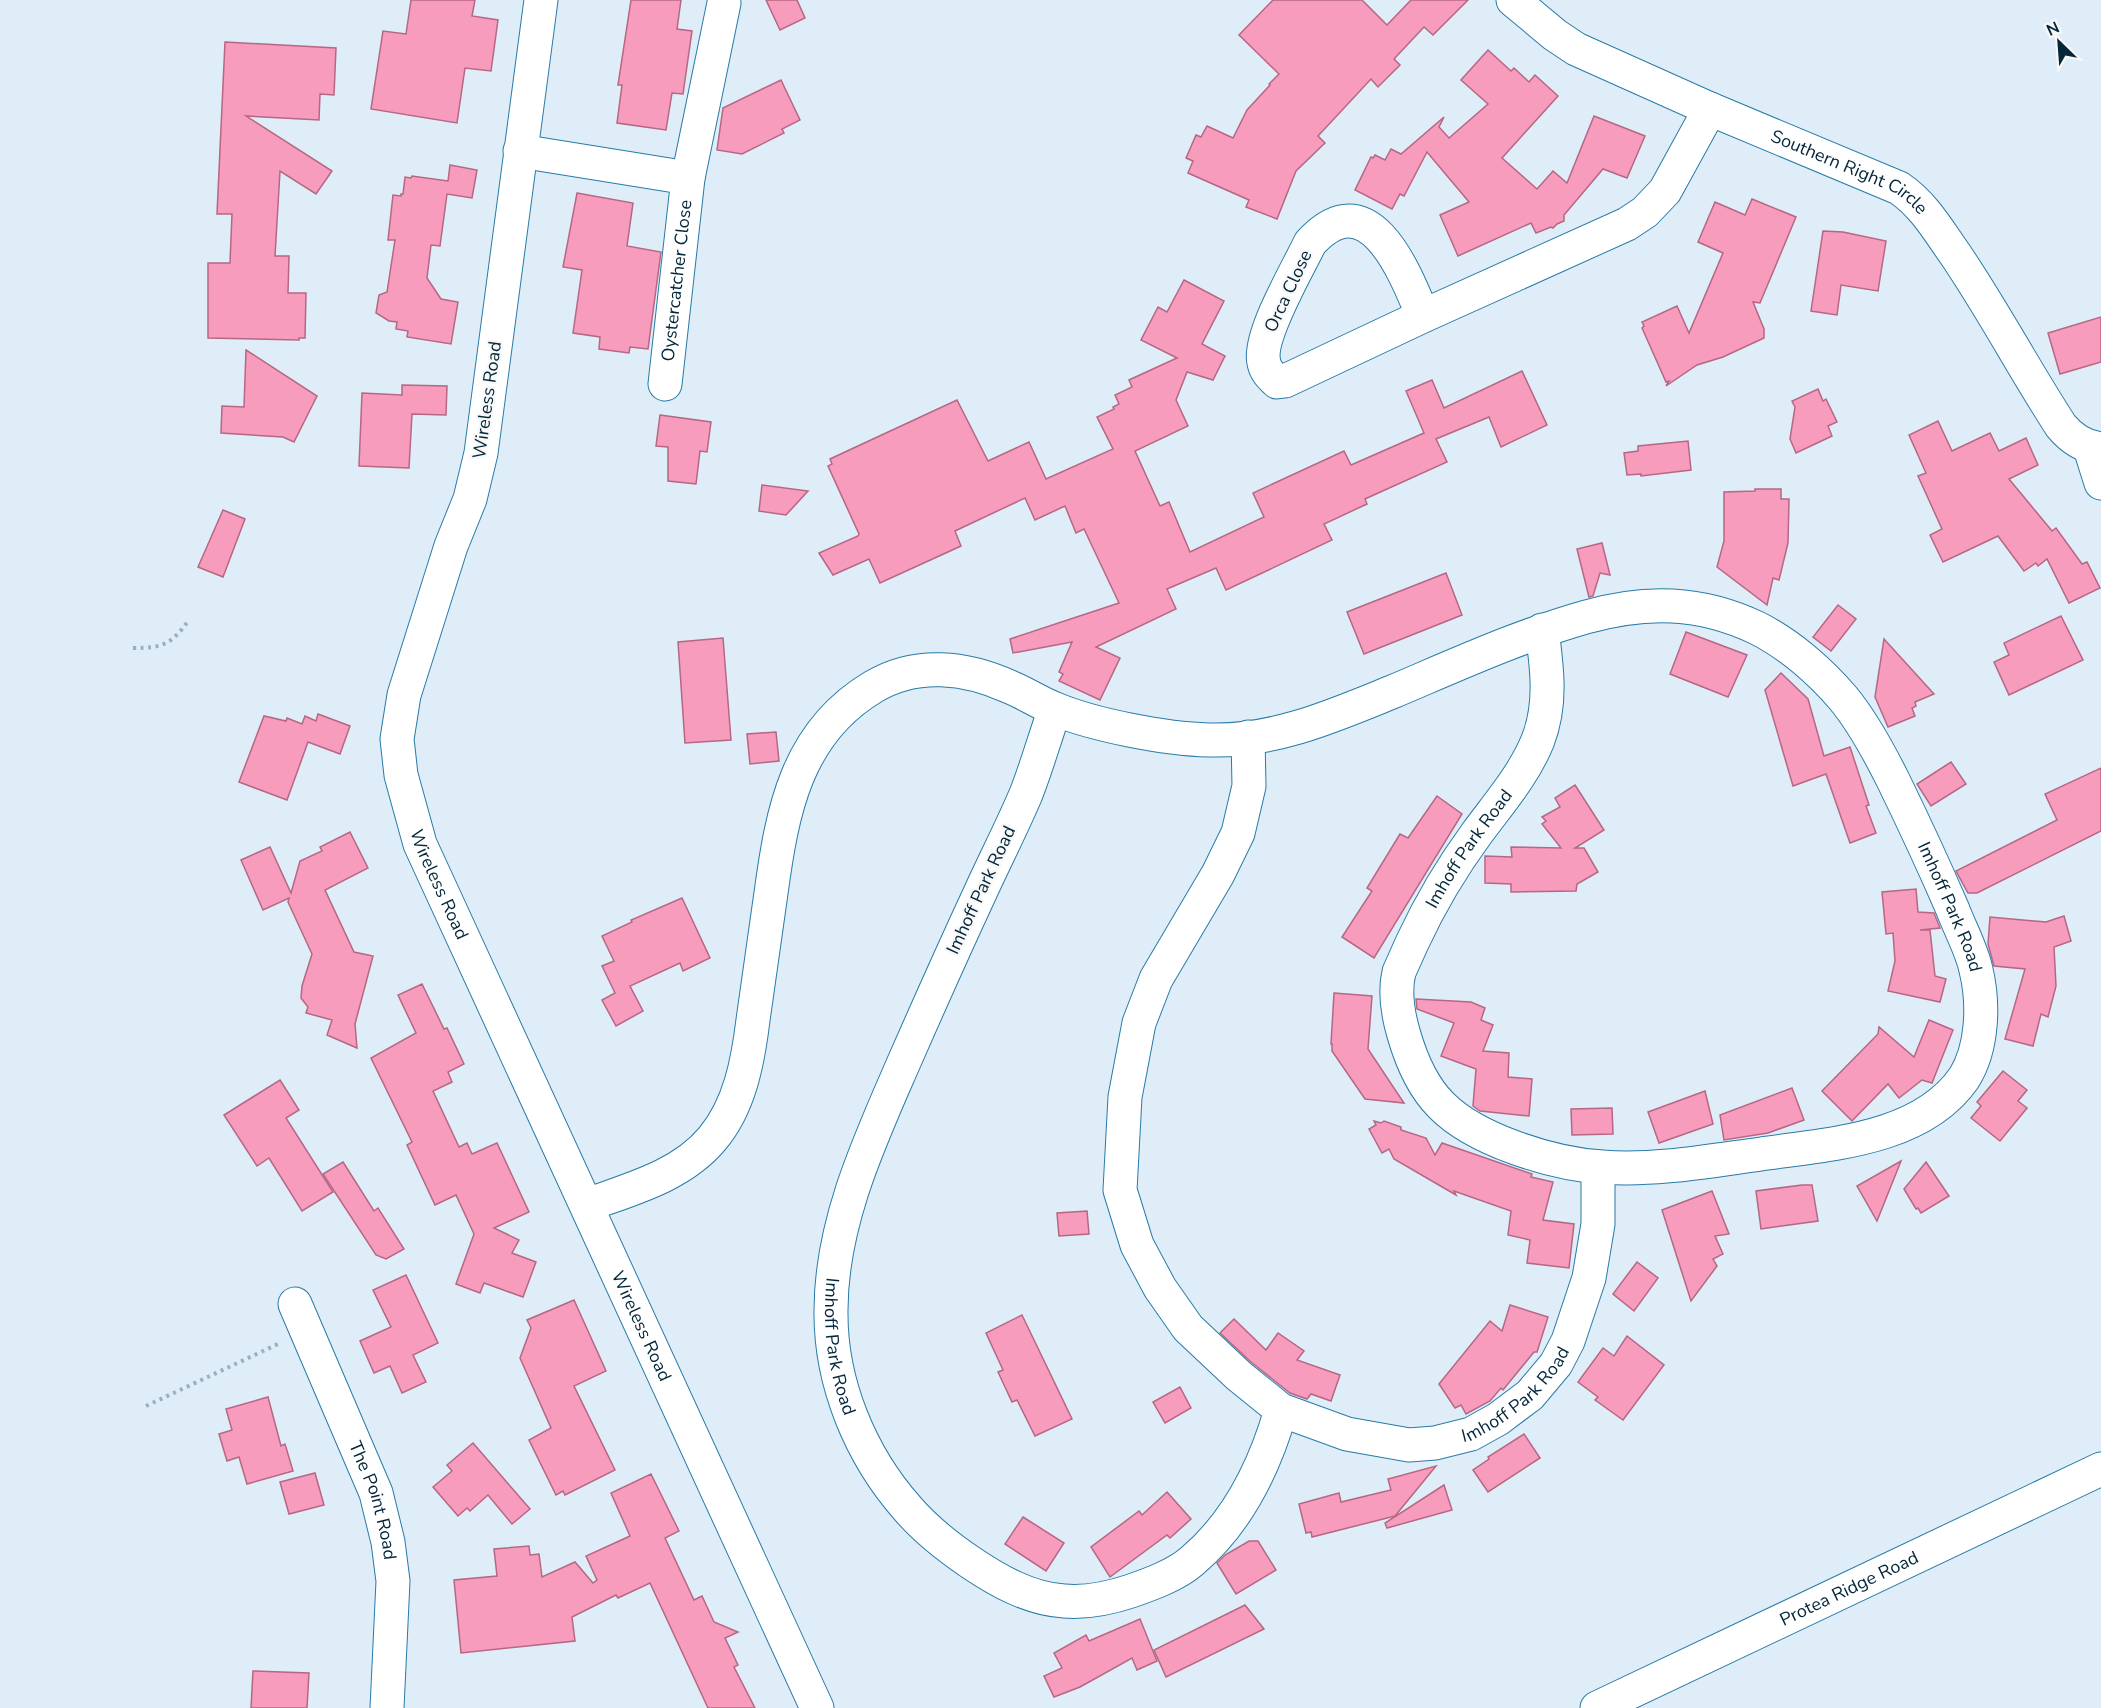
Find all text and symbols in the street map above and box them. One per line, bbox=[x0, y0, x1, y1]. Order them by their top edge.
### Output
north arrow bbox=[2029, 12, 2089, 72]
text: N bbox=[2043, 17, 2063, 42]
street label: Southern Right Circle bbox=[1767, 124, 1933, 219]
street label: Oystercatcher Close bbox=[656, 199, 697, 363]
street label: Orca Close bbox=[1258, 246, 1318, 336]
street label: Wireless Road bbox=[467, 340, 507, 460]
street label: Imhoff Park Road bbox=[1420, 784, 1518, 912]
street label: Imhoff Park Road bbox=[941, 822, 1021, 958]
street label: Wireless Road bbox=[404, 826, 474, 943]
street label: Imhoff Park Road bbox=[1912, 838, 1988, 974]
street label: Wireless Road bbox=[606, 1267, 677, 1385]
street label: Imhoff Park Road bbox=[819, 1277, 862, 1419]
street label: Imhoff Park Road bbox=[1459, 1342, 1575, 1448]
street label: The Point Road bbox=[343, 1437, 402, 1561]
street label: Protea Ridge Road bbox=[1776, 1545, 1922, 1632]

